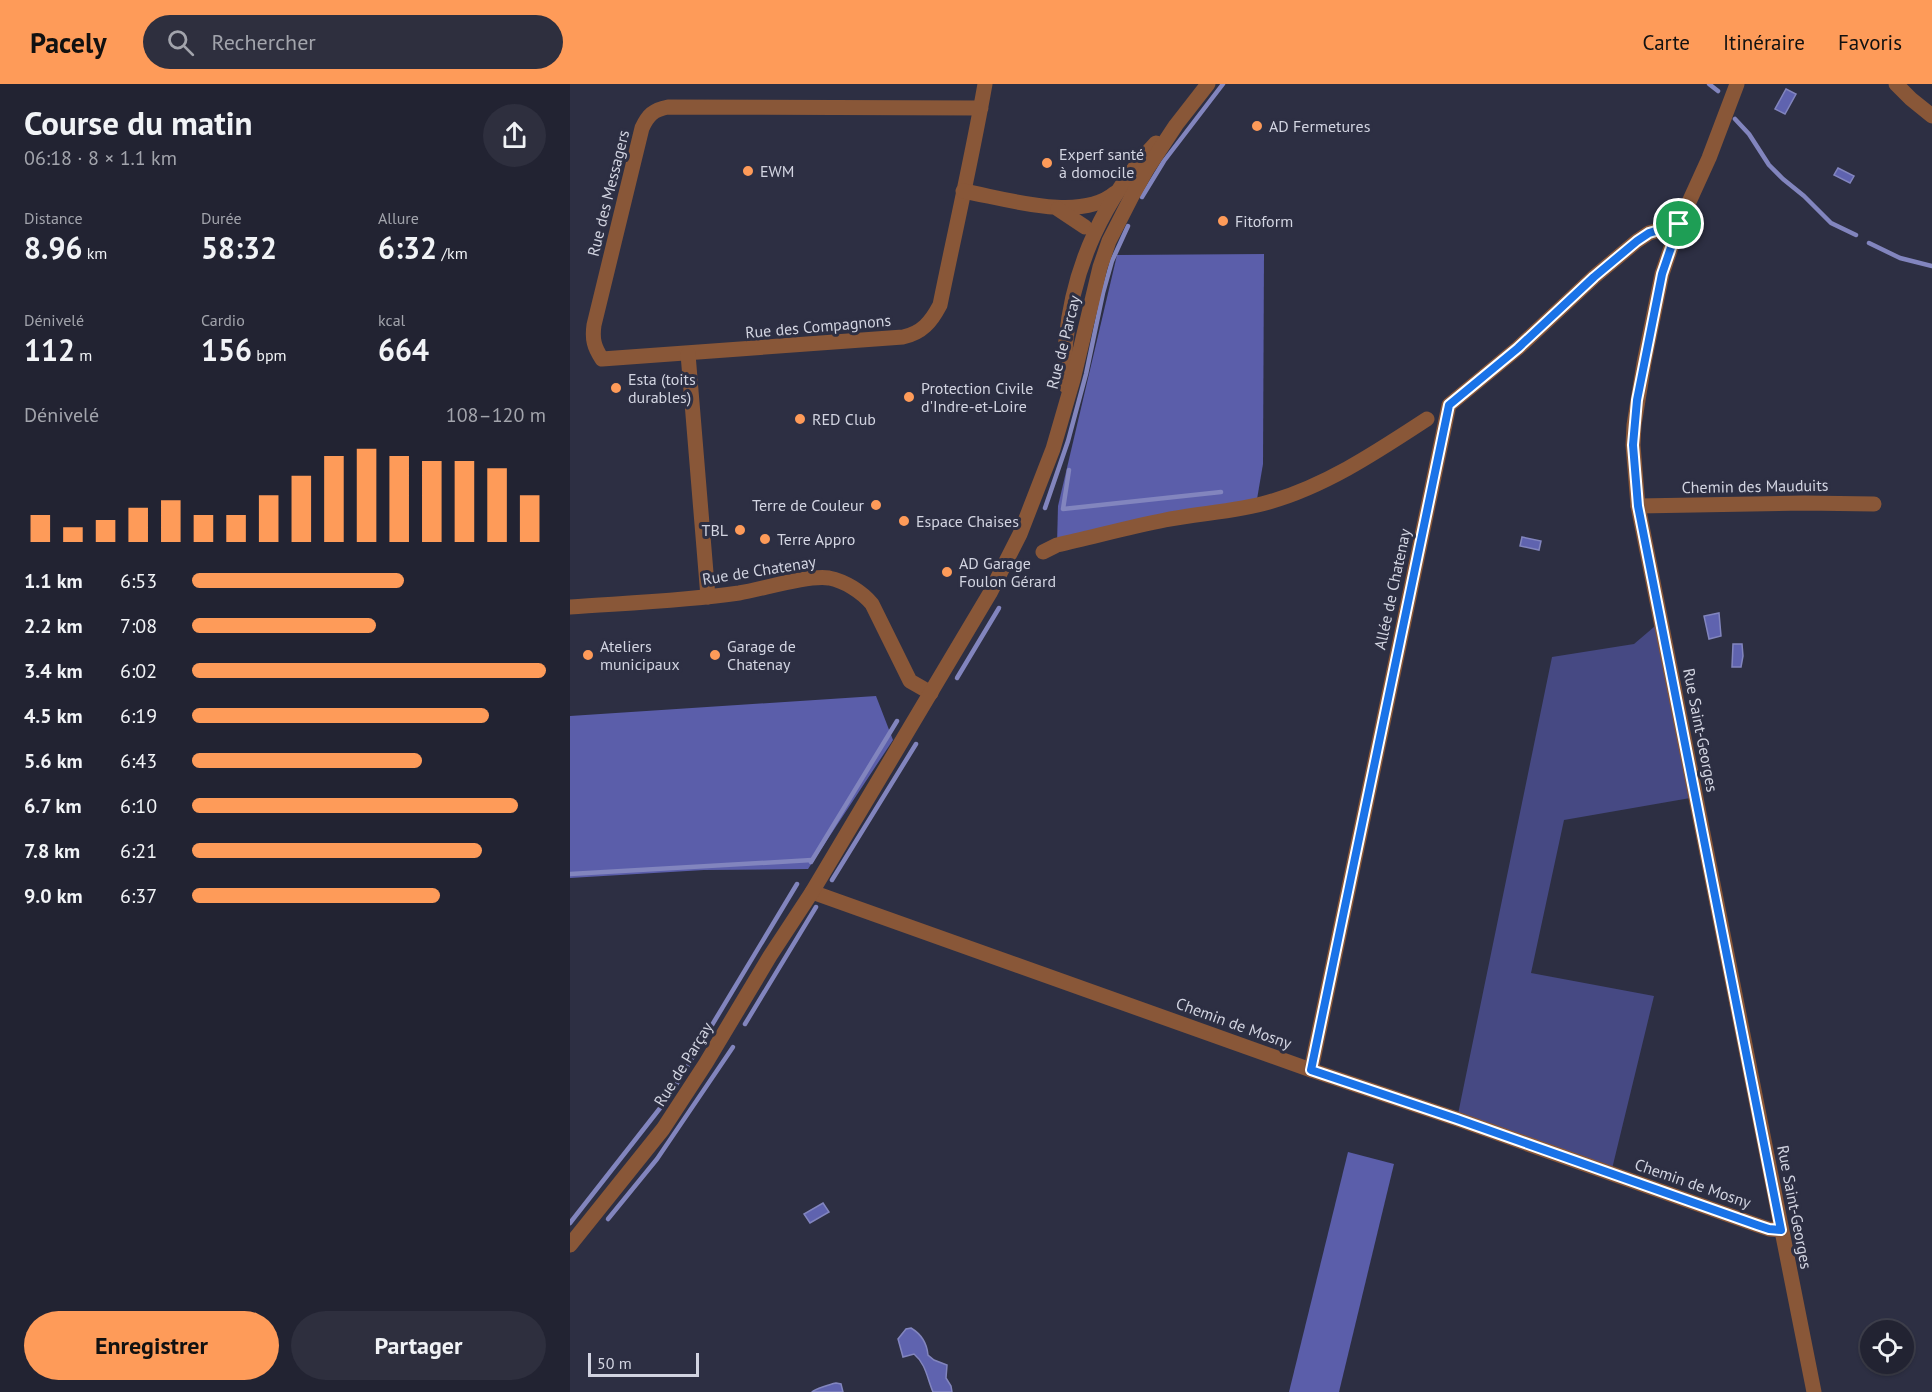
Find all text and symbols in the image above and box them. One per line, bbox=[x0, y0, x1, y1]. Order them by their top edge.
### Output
search box bbox=[143, 15, 563, 69]
text: Pacely bbox=[30, 24, 107, 61]
icon: search bbox=[164, 26, 197, 59]
text: Rechercher bbox=[212, 28, 316, 56]
text: Carte bbox=[1643, 29, 1690, 56]
text: Itinéraire bbox=[1723, 29, 1805, 56]
text: Favoris bbox=[1838, 29, 1902, 56]
text: Course du matin bbox=[24, 101, 253, 144]
button: share bbox=[483, 104, 546, 167]
place label: AD Fermetures bbox=[1269, 116, 1371, 136]
marker: AD Fermetures bbox=[1250, 119, 1264, 133]
street label: Rue des Messagers bbox=[583, 128, 633, 258]
place label: Experf santé à domocile bbox=[1059, 144, 1144, 182]
text: 06:18 · 8 × 1.1 km bbox=[24, 145, 177, 171]
marker: Experf santé à domocile bbox=[1040, 156, 1054, 170]
place label: EWM bbox=[760, 161, 794, 181]
marker: EWM bbox=[741, 164, 755, 178]
pin bbox=[1653, 198, 1704, 249]
icon: arrive bbox=[1662, 207, 1695, 240]
text: Distance bbox=[24, 208, 83, 228]
text: Durée bbox=[201, 208, 242, 228]
text: Allure bbox=[378, 208, 419, 228]
place label: Fitoform bbox=[1235, 211, 1293, 231]
marker: Fitoform bbox=[1216, 214, 1230, 228]
text: 8.96 bbox=[24, 228, 82, 267]
text: 58:32 bbox=[201, 228, 277, 267]
text: 6:32 bbox=[378, 228, 437, 267]
text: km bbox=[82, 243, 107, 263]
text: /km bbox=[437, 243, 468, 263]
street label: Rue de Parcay bbox=[1042, 293, 1084, 391]
text: Dénivelé bbox=[24, 310, 84, 330]
text: Cardio bbox=[201, 310, 245, 330]
text: kcal bbox=[378, 310, 405, 330]
street label: Rue des Compagnons bbox=[744, 310, 892, 342]
text: 112 bbox=[24, 330, 75, 369]
text: 156 bbox=[201, 330, 252, 369]
text: 664 bbox=[378, 330, 429, 369]
text: m bbox=[75, 345, 92, 365]
text: bpm bbox=[252, 345, 287, 365]
place label: Esta (toits durables) bbox=[628, 369, 696, 407]
place label: Protection Civile d'Indre-et-Loire bbox=[921, 378, 1033, 416]
marker: Esta (toits durables) bbox=[609, 381, 623, 395]
marker: Protection Civile d'Indre-et-Loire bbox=[902, 390, 916, 404]
text: Dénivelé bbox=[24, 402, 99, 428]
text: 108–120 m bbox=[446, 402, 546, 428]
place label: RED Club bbox=[812, 409, 876, 429]
marker: RED Club bbox=[793, 412, 807, 426]
street label: Chemin des Mauduits bbox=[1681, 475, 1829, 497]
place label: Terre de Couleur bbox=[752, 495, 865, 515]
marker: Terre de Couleur bbox=[869, 498, 883, 512]
place label: Espace Chaises bbox=[916, 511, 1019, 531]
marker: Espace Chaises bbox=[897, 514, 911, 528]
place label: TBL bbox=[702, 520, 728, 540]
marker: TBL bbox=[733, 523, 747, 537]
street label: Allée de Chatenay bbox=[1369, 526, 1415, 651]
place label: Terre Appro bbox=[777, 529, 855, 549]
marker: Terre Appro bbox=[758, 532, 772, 546]
street label: Rue de Chatenay bbox=[701, 551, 818, 589]
place label: AD Garage Foulon Gérard bbox=[959, 553, 1056, 591]
marker: AD Garage Foulon Gérard bbox=[940, 565, 954, 579]
text: 1.1 km bbox=[24, 568, 83, 594]
text: 6:53 bbox=[120, 568, 157, 594]
text: 2.2 km bbox=[24, 613, 83, 639]
text: 7:08 bbox=[120, 613, 157, 639]
place label: Ateliers municipaux bbox=[600, 636, 680, 674]
place label: Garage de Chatenay bbox=[727, 636, 796, 674]
marker: Ateliers municipaux bbox=[581, 648, 595, 662]
marker: Garage de Chatenay bbox=[708, 648, 722, 662]
text: 3.4 km bbox=[24, 658, 83, 684]
text: 6:02 bbox=[120, 658, 157, 684]
street label: Rue Saint-Georges bbox=[1679, 666, 1723, 794]
text: 4.5 km bbox=[24, 703, 83, 729]
text: 6:19 bbox=[120, 703, 157, 729]
text: 5.6 km bbox=[24, 748, 83, 774]
text: 6:43 bbox=[120, 748, 157, 774]
text: 6.7 km bbox=[24, 793, 82, 819]
text: 6:10 bbox=[120, 793, 157, 819]
text: 7.8 km bbox=[24, 838, 80, 864]
text: 6:21 bbox=[120, 838, 157, 864]
text: 9.0 km bbox=[24, 883, 83, 909]
text: 6:37 bbox=[120, 883, 157, 909]
street label: Chemin de Mosny bbox=[1173, 993, 1295, 1053]
street label: Rue de Parçay bbox=[649, 1018, 717, 1110]
street label: Rue Saint-Georges bbox=[1773, 1143, 1817, 1271]
street label: Chemin de Mosny bbox=[1632, 1154, 1754, 1212]
button: Enregistrer bbox=[24, 1311, 279, 1380]
button: Partager bbox=[291, 1311, 546, 1380]
map controls bbox=[1860, 1320, 1914, 1374]
button: locate bbox=[1860, 1320, 1914, 1374]
scale bar bbox=[588, 1350, 699, 1378]
text: 50 m bbox=[597, 1353, 632, 1373]

